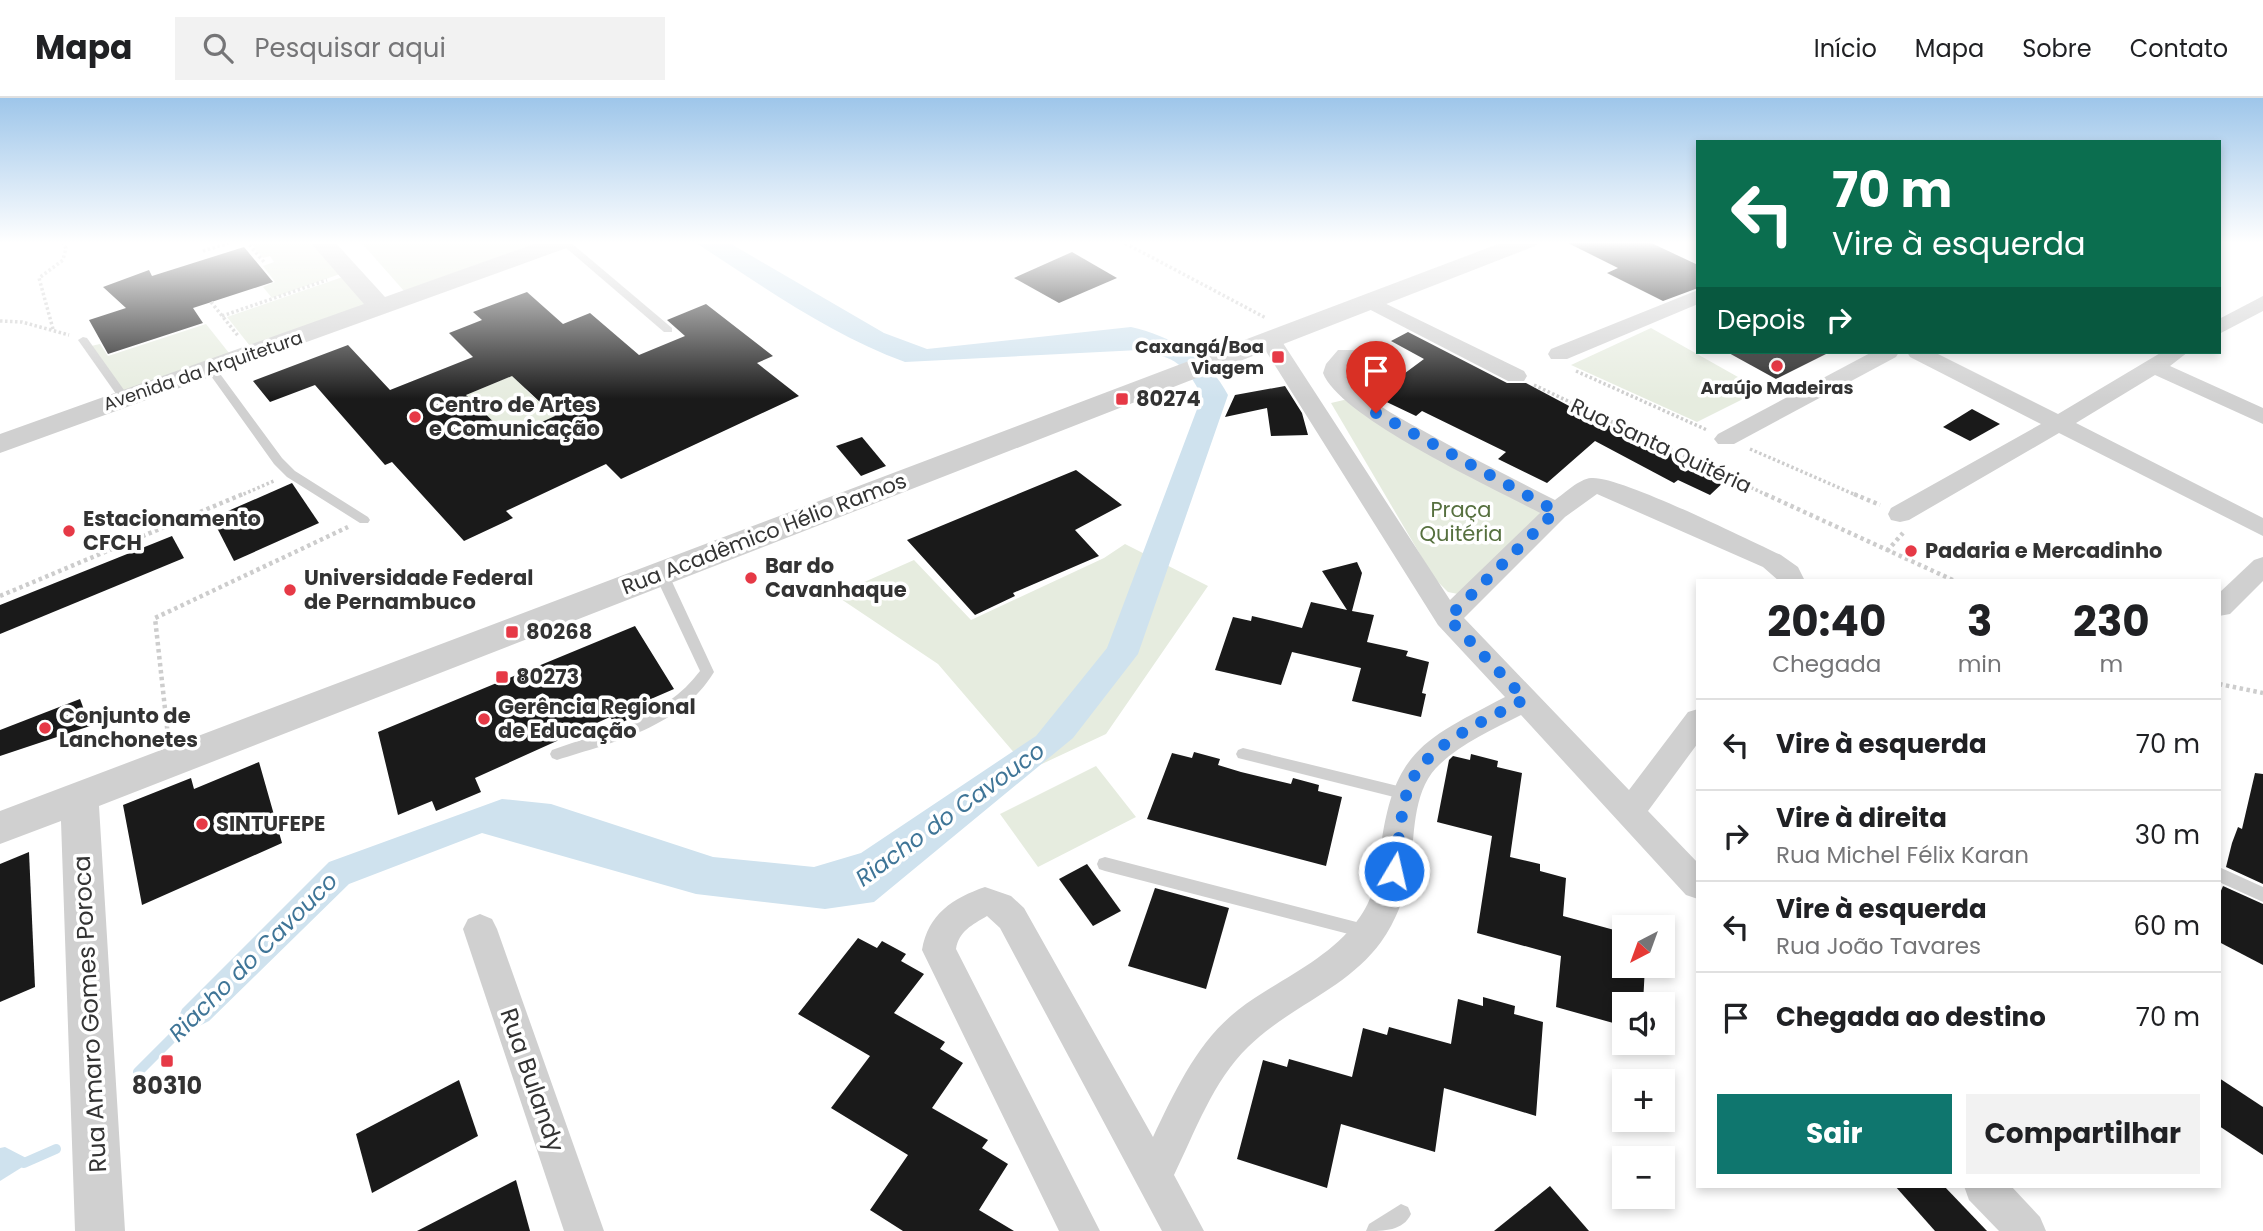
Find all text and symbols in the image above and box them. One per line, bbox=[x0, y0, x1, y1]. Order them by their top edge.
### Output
search box bbox=[175, 17, 665, 80]
text: Mapa bbox=[35, 24, 133, 71]
icon: search bbox=[199, 29, 237, 67]
text: Pesquisar aqui bbox=[255, 30, 446, 66]
text: Início bbox=[1814, 32, 1877, 65]
text: Mapa bbox=[1915, 32, 1984, 65]
text: Sobre bbox=[2022, 32, 2092, 65]
text: Contato bbox=[2130, 32, 2228, 65]
text: 70 m bbox=[1832, 156, 1952, 224]
icon: left bbox=[1717, 168, 1808, 259]
text: Vire à esquerda bbox=[1832, 221, 2086, 266]
icon: right bbox=[1820, 301, 1858, 339]
text: Depois bbox=[1717, 302, 1806, 338]
street label: Avenida da Arquitetura bbox=[100, 325, 306, 416]
place label: Caxangá/Boa Viagem bbox=[1135, 334, 1264, 380]
pin bbox=[1346, 341, 1406, 413]
marker: Caxangá/Boa Viagem bbox=[1270, 349, 1286, 365]
icon: arrive bbox=[1357, 352, 1395, 390]
marker: Araújo Madeiras bbox=[1769, 358, 1785, 374]
place label: Araújo Madeiras bbox=[1700, 375, 1854, 400]
place label: 80274 bbox=[1136, 384, 1201, 413]
place label: Centro de Artes e Comunicação bbox=[429, 390, 600, 443]
marker: 80274 bbox=[1114, 391, 1130, 407]
street label: Rua Santa Quitéria bbox=[1566, 391, 1756, 500]
marker: Centro de Artes e Comunicação bbox=[407, 409, 423, 425]
street label: Rua Acadêmico Hélio Ramos bbox=[617, 466, 910, 601]
park label: Praça Quitéria bbox=[1419, 495, 1503, 548]
place label: Estacionamento CFCH bbox=[83, 504, 261, 557]
marker: Estacionamento CFCH bbox=[61, 523, 77, 539]
place label: Padaria e Mercadinho bbox=[1925, 536, 2162, 565]
marker: Padaria e Mercadinho bbox=[1903, 543, 1919, 559]
place label: Bar do Cavanhaque bbox=[765, 551, 907, 604]
place label: Universidade Federal de Pernambuco bbox=[304, 563, 533, 616]
marker: Bar do Cavanhaque bbox=[743, 570, 759, 586]
marker: Universidade Federal de Pernambuco bbox=[282, 582, 298, 598]
text: 20:40 bbox=[1767, 592, 1886, 651]
text: 3 bbox=[1967, 592, 1992, 651]
text: 230 bbox=[2073, 592, 2150, 651]
place label: 80268 bbox=[526, 617, 592, 646]
marker: 80268 bbox=[504, 624, 520, 640]
text: Chegada bbox=[1772, 648, 1881, 680]
text: min bbox=[1958, 648, 2002, 680]
text: m bbox=[2099, 648, 2123, 680]
place label: 80273 bbox=[516, 662, 579, 691]
marker: 80273 bbox=[494, 669, 510, 685]
place label: Gerência Regional de Educação bbox=[498, 692, 696, 745]
place label: Conjunto de Lanchonetes bbox=[59, 701, 198, 754]
marker: Gerência Regional de Educação bbox=[476, 711, 492, 727]
marker: Conjunto de Lanchonetes bbox=[37, 720, 53, 736]
icon: left bbox=[1717, 726, 1755, 764]
text: Vire à esquerda bbox=[1776, 726, 1987, 762]
text: 70 m bbox=[2136, 726, 2200, 762]
water label: Riacho do Cavouco bbox=[849, 734, 1051, 894]
text: Vire à direita bbox=[1776, 800, 1947, 836]
place label: SINTUFEPE bbox=[216, 809, 325, 838]
marker: SINTUFEPE bbox=[194, 816, 210, 832]
icon: right bbox=[1717, 817, 1755, 855]
text: 30 m bbox=[2135, 817, 2200, 853]
position arrow bbox=[1357, 834, 1431, 908]
text: Rua Michel Félix Karan bbox=[1776, 839, 2029, 871]
street label: Rua Amaro Gomes Poroca bbox=[65, 855, 114, 1173]
water label: Riacho do Cavouco bbox=[161, 865, 345, 1049]
text: Vire à esquerda bbox=[1776, 891, 1987, 927]
icon: left bbox=[1717, 908, 1755, 946]
text: 60 m bbox=[2133, 908, 2200, 944]
north arrow bbox=[1612, 915, 1675, 978]
map controls bbox=[1612, 915, 1675, 1209]
text: Rua João Tavares bbox=[1776, 930, 1981, 962]
button: sound bbox=[1612, 992, 1675, 1055]
icon: arrive bbox=[1717, 999, 1755, 1037]
text: Chegada ao destino bbox=[1776, 999, 2046, 1035]
text: 70 m bbox=[2136, 999, 2200, 1035]
street label: Rua Bulandy bbox=[492, 1004, 573, 1157]
marker: 80310 bbox=[159, 1053, 175, 1069]
place label: 80310 bbox=[132, 1069, 202, 1102]
button: + bbox=[1612, 1069, 1675, 1132]
button: Sair bbox=[1717, 1094, 1952, 1174]
button: Compartilhar bbox=[1966, 1094, 2200, 1174]
button: − bbox=[1612, 1146, 1675, 1209]

